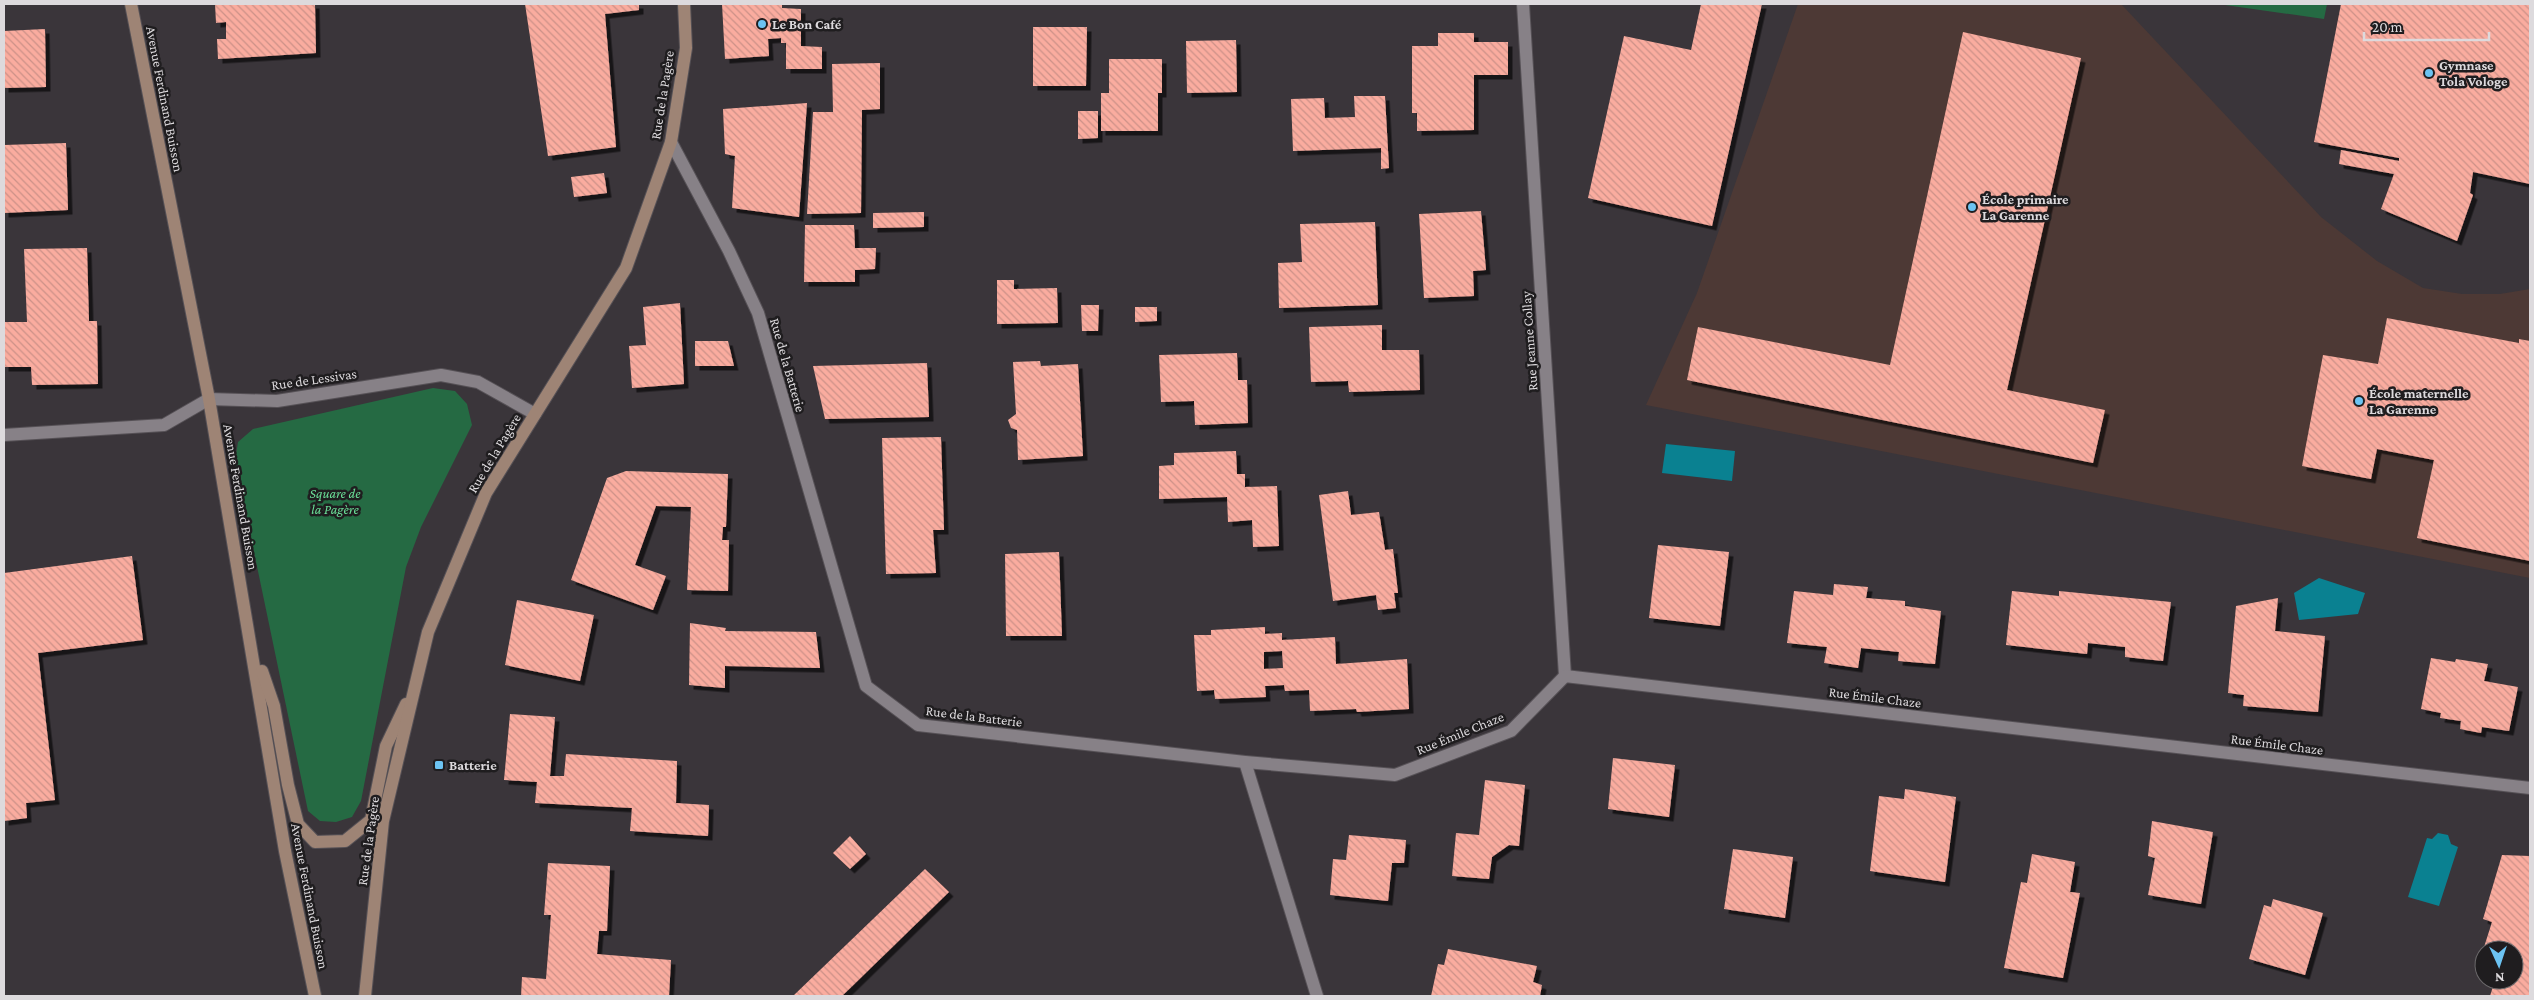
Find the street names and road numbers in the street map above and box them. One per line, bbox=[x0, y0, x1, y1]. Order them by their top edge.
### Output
street label: Avenue Ferdinand Buisson bbox=[143, 25, 187, 174]
street label: Rue de la Pagère bbox=[647, 49, 677, 141]
street label: Rue Jeanne Collay bbox=[1518, 290, 1540, 391]
street label: Rue de la Batterie bbox=[767, 316, 809, 414]
street label: Rue de Lessivas bbox=[270, 365, 358, 393]
street label: Rue de la Pagère bbox=[464, 410, 524, 496]
street label: Avenue Ferdinand Buisson bbox=[220, 423, 262, 572]
street label: Rue Émile Chaze bbox=[1828, 683, 1922, 711]
street label: Rue de la Batterie bbox=[925, 702, 1023, 730]
street label: Rue Émile Chaze bbox=[1414, 708, 1506, 758]
street label: Rue Émile Chaze bbox=[2230, 730, 2324, 758]
street label: Rue de la Pagère bbox=[354, 795, 382, 887]
street label: Avenue Ferdinand Buisson bbox=[288, 822, 332, 971]

